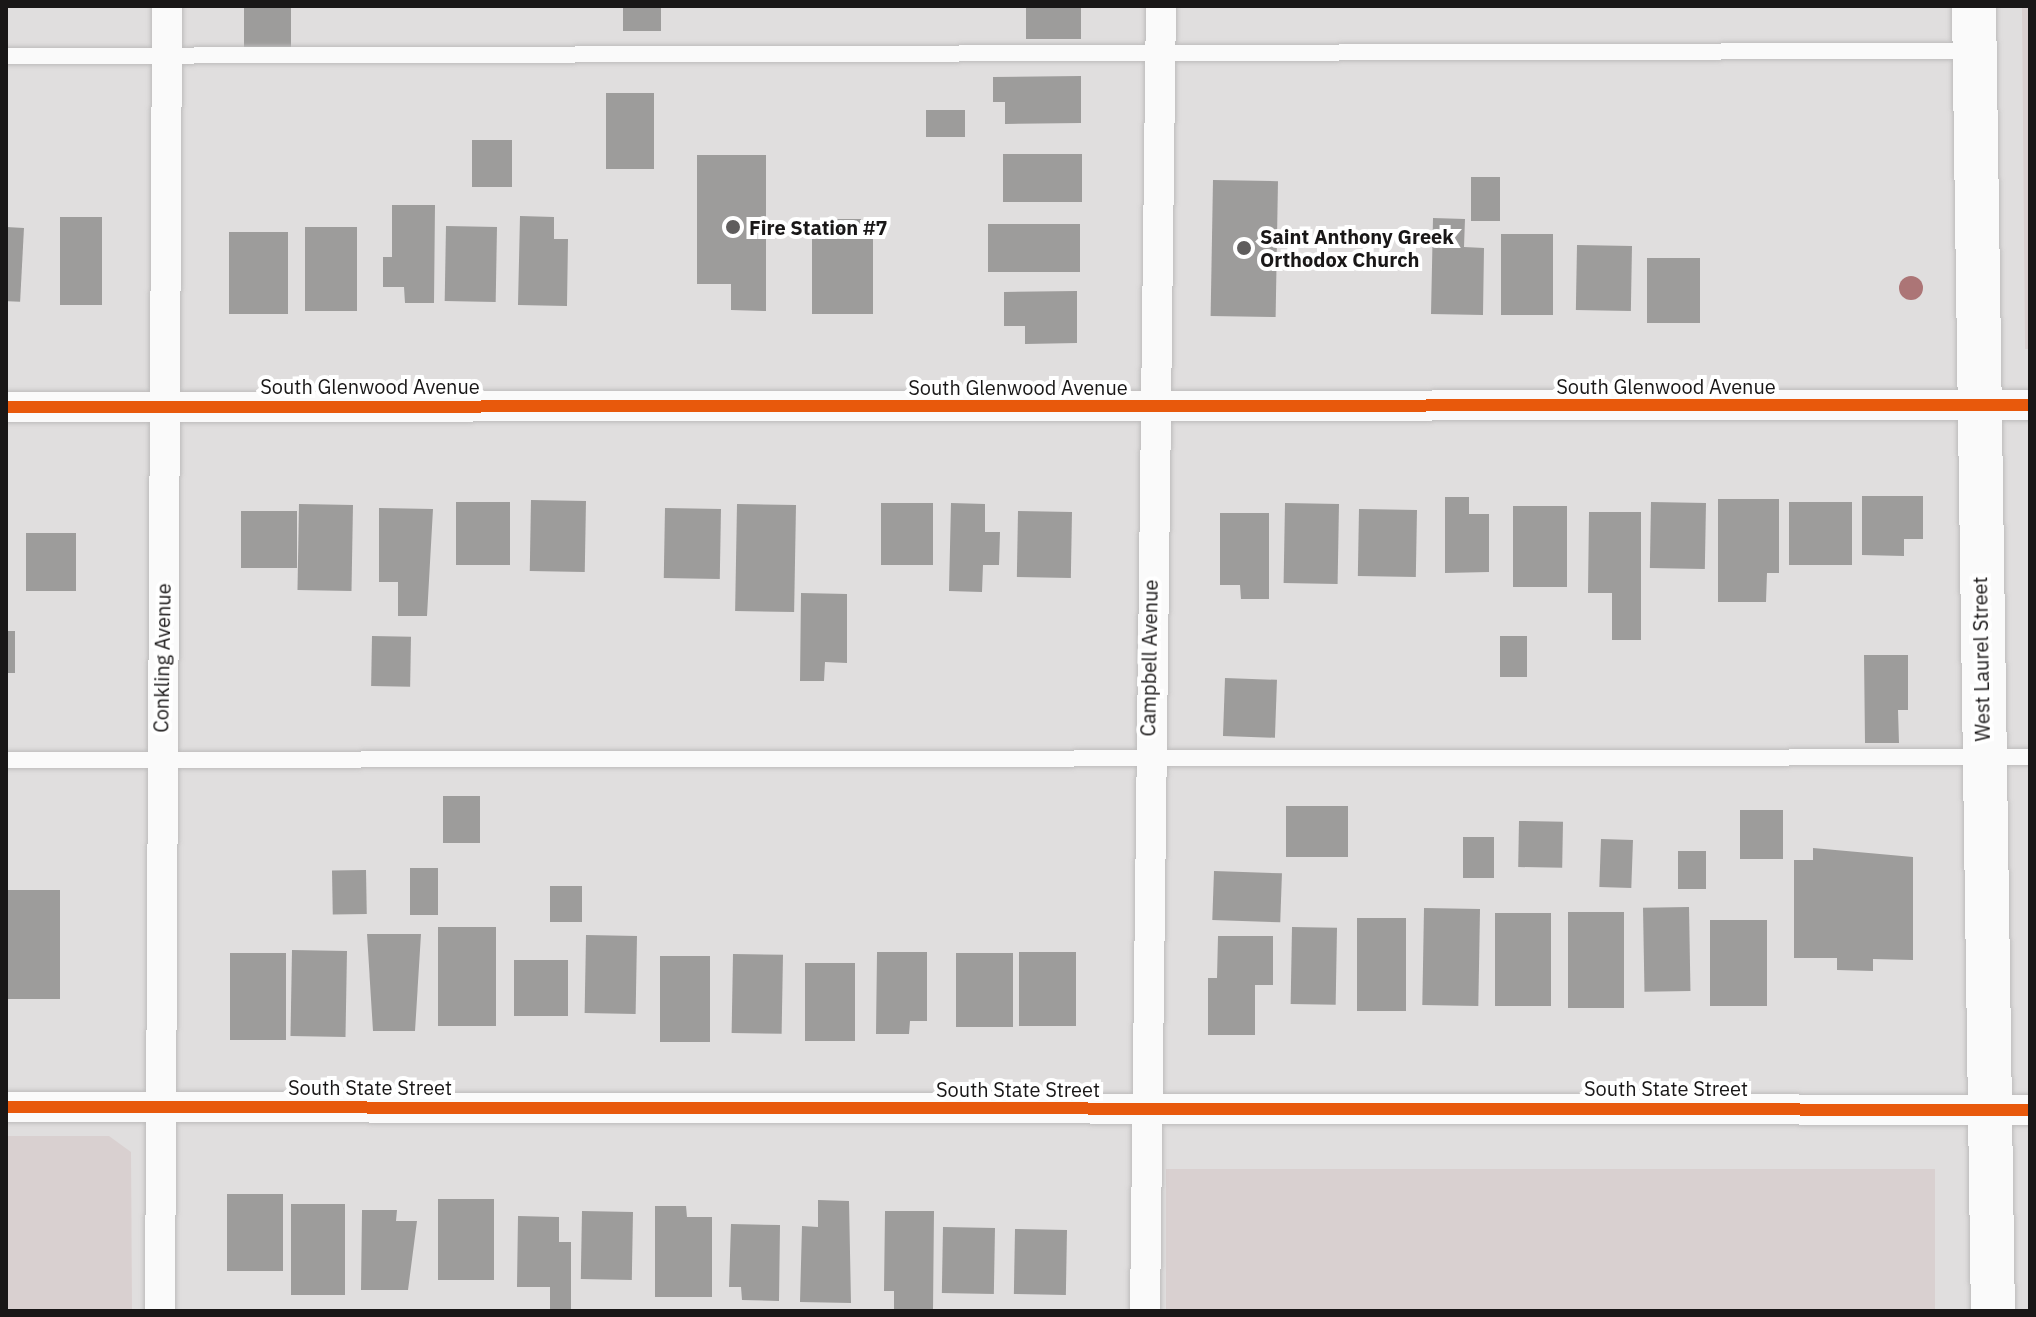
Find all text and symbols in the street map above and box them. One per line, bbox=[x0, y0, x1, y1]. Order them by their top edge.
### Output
place label: Fire Station #7 bbox=[749, 215, 888, 239]
marker: Fire Station #7 bbox=[724, 218, 742, 236]
place label: Saint Anthony Greek Orthodox Church bbox=[1260, 224, 1454, 271]
marker: Saint Anthony Greek Orthodox Church bbox=[1235, 239, 1253, 257]
street label: South Glenwood Avenue bbox=[260, 374, 480, 398]
street label: South Glenwood Avenue bbox=[1556, 374, 1776, 398]
street label: South Glenwood Avenue bbox=[908, 375, 1128, 399]
street label: West Laurel Street bbox=[1968, 576, 1994, 742]
street label: Campbell Avenue bbox=[1136, 579, 1162, 737]
street label: Conkling Avenue bbox=[149, 583, 175, 733]
street label: South State Street bbox=[288, 1075, 452, 1099]
street label: South State Street bbox=[1584, 1076, 1748, 1100]
street label: South State Street bbox=[936, 1077, 1100, 1101]

